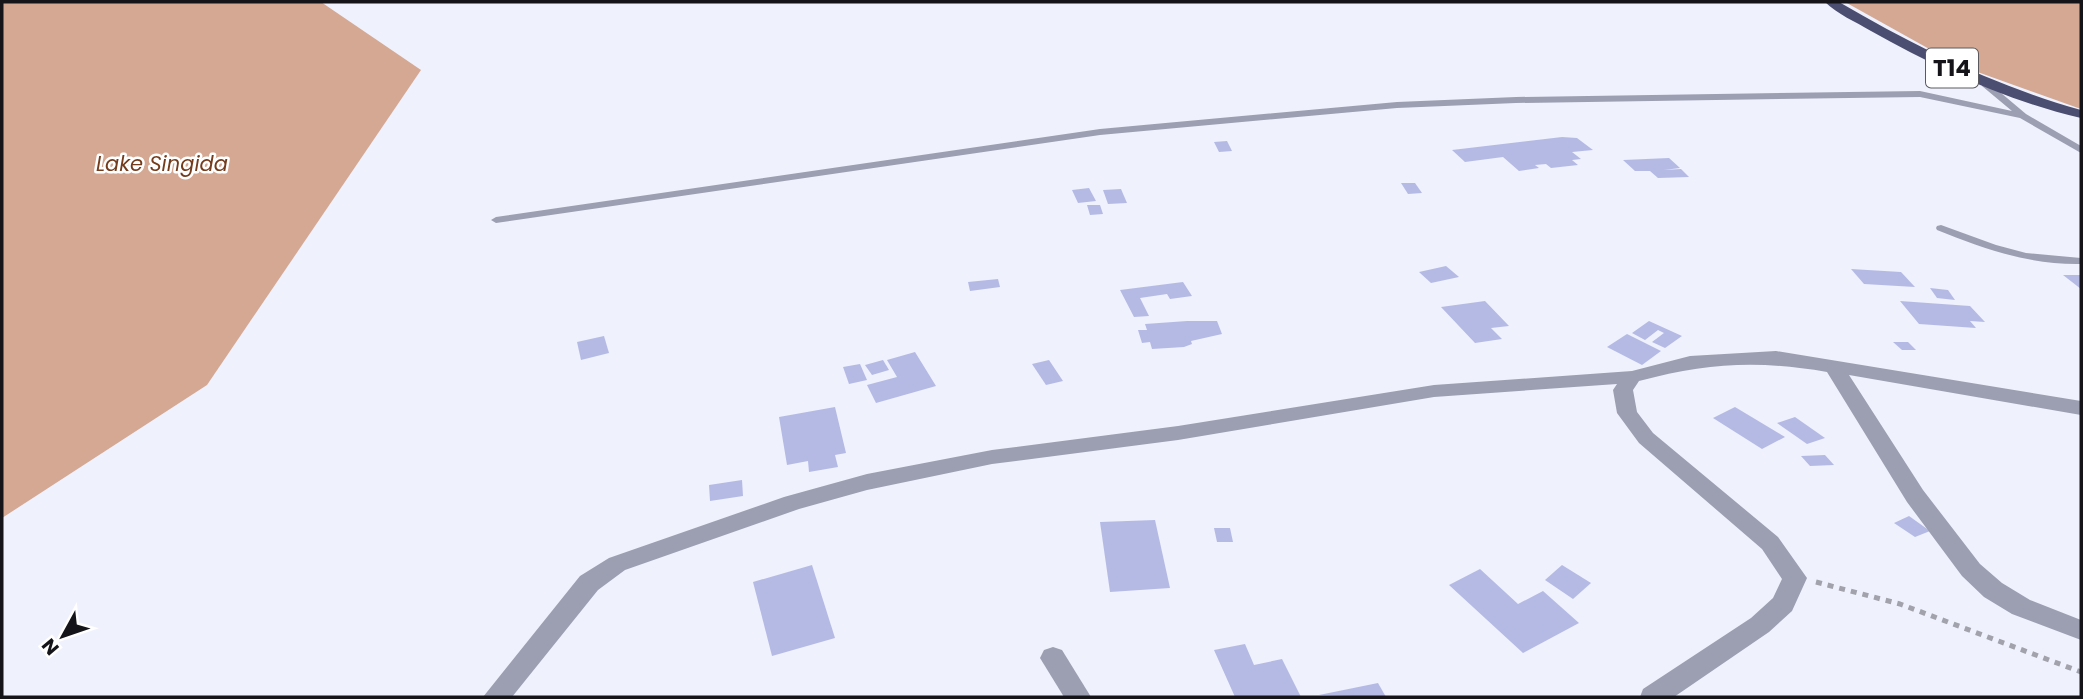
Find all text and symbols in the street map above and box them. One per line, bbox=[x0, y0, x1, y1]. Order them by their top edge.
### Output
road number: T14 bbox=[1926, 48, 1978, 88]
water label: Lake Singida bbox=[96, 149, 228, 178]
north arrow bbox=[28, 601, 98, 671]
text: N bbox=[35, 632, 65, 661]

